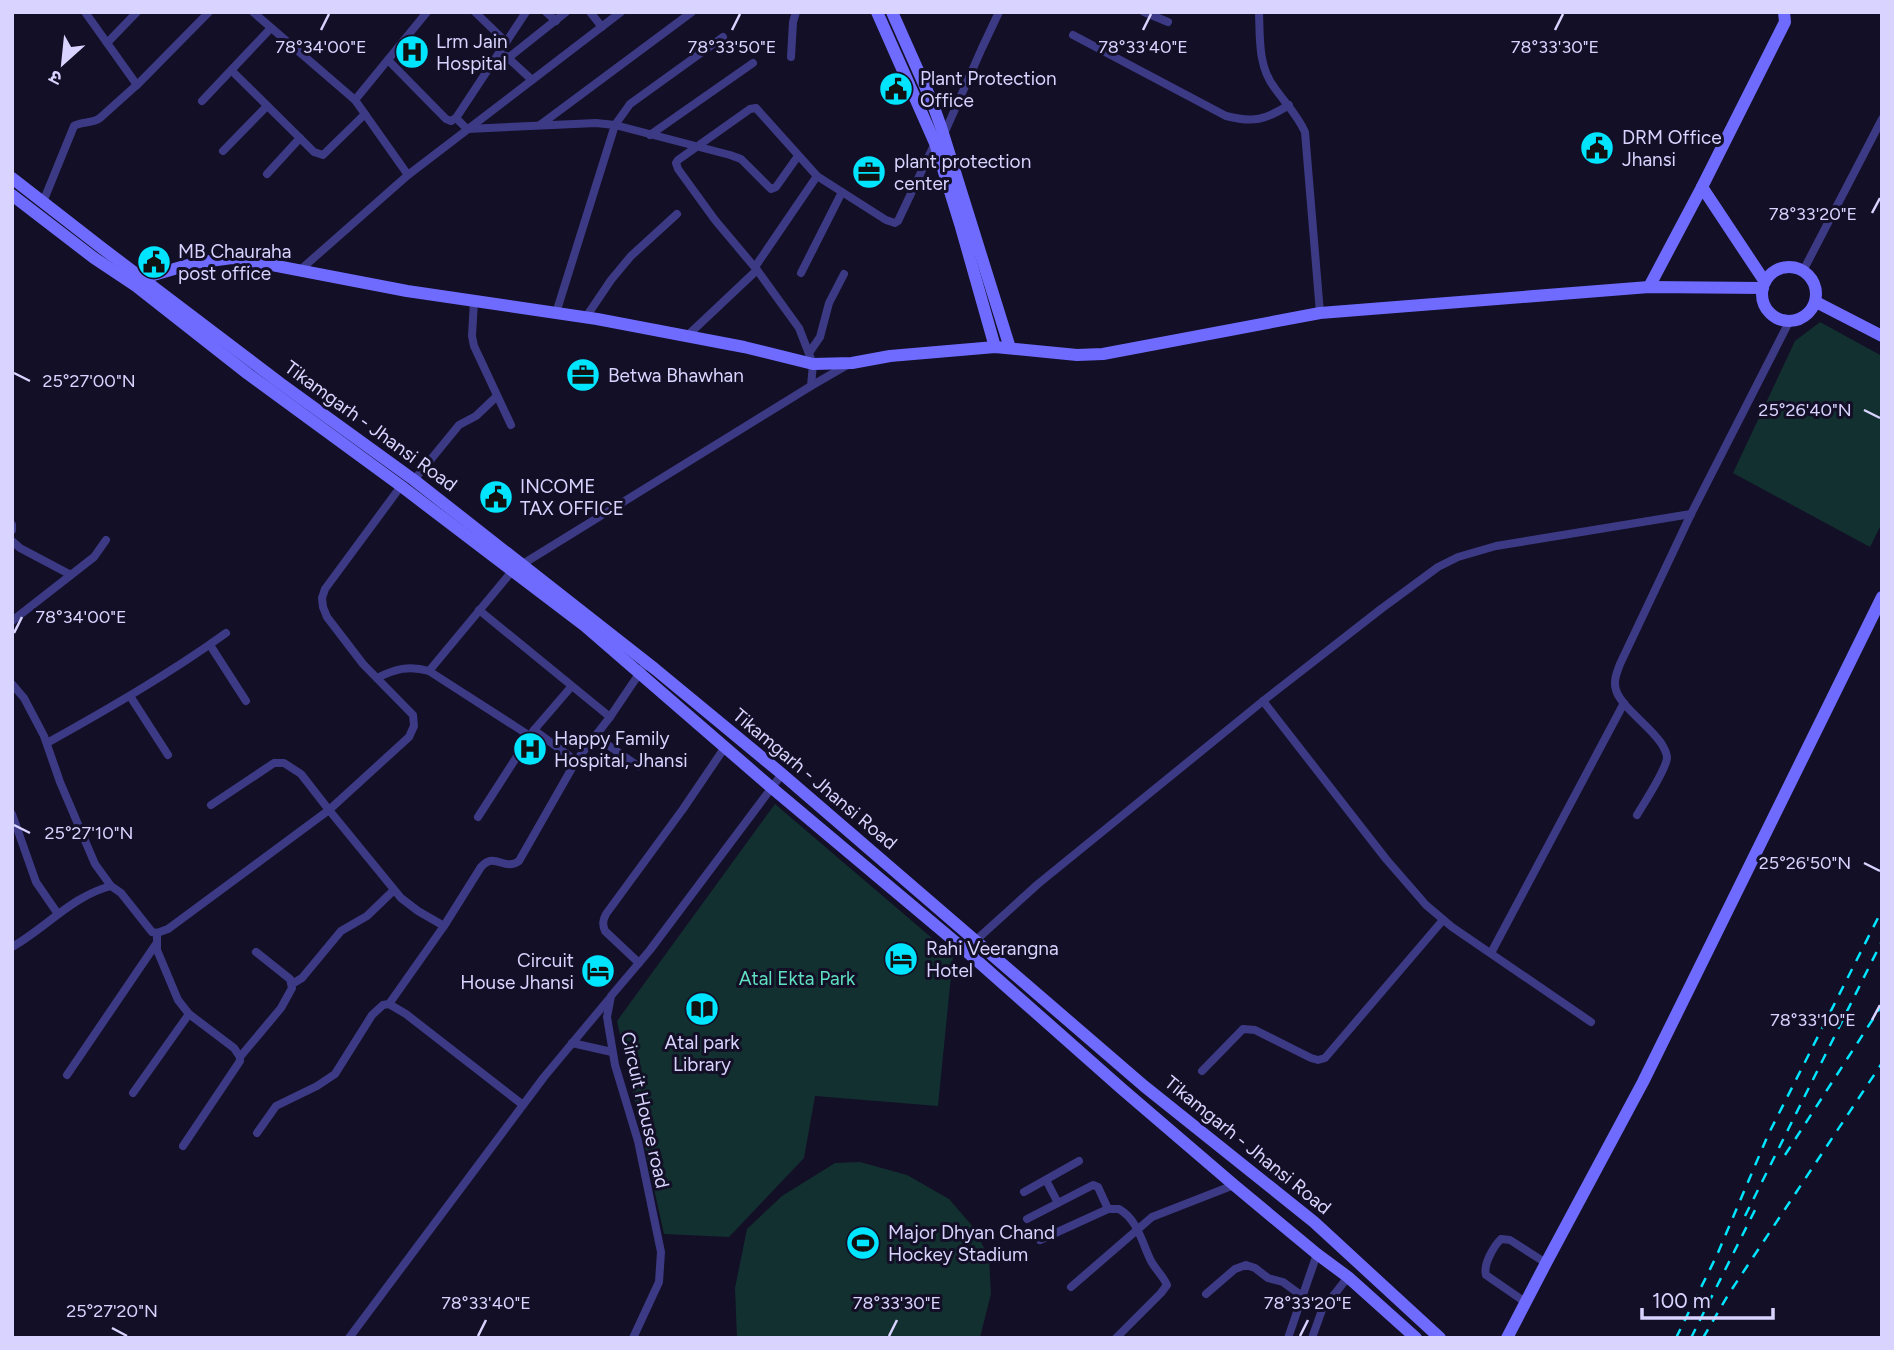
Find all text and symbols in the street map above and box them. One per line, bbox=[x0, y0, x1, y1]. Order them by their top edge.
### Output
north arrow bbox=[28, 28, 98, 98]
place label: Lrm Jain Hospital bbox=[436, 30, 508, 75]
hospital icon: Lrm Jain Hospital bbox=[393, 33, 431, 71]
text: 78°34'00"E bbox=[275, 36, 367, 58]
text: 78°33'50"E bbox=[688, 36, 776, 58]
text: 78°33'40"E bbox=[1098, 36, 1188, 58]
text: 78°33'30"E bbox=[1511, 36, 1599, 58]
text: उ bbox=[45, 65, 66, 90]
place label: Plant Protection Office bbox=[920, 67, 1057, 112]
public building icon: Plant Protection Office bbox=[877, 70, 915, 108]
place label: DRM Office Jhansi bbox=[1622, 126, 1722, 171]
public building icon: DRM Office Jhansi bbox=[1578, 129, 1616, 167]
place label: plant protection center bbox=[894, 150, 1031, 195]
office icon: plant protection center bbox=[850, 153, 888, 191]
text: 78°33'20"E bbox=[1769, 203, 1857, 225]
place label: MB Chauraha post office bbox=[178, 240, 291, 285]
public building icon: MB Chauraha post office bbox=[135, 243, 173, 281]
street label: Tikamgarh - Jhansi Road bbox=[280, 356, 462, 496]
office icon: Betwa Bhawhan bbox=[564, 356, 602, 394]
place label: Betwa Bhawhan bbox=[608, 364, 744, 387]
text: 25°27'00"N bbox=[42, 370, 136, 392]
text: 25°26'40"N bbox=[1758, 399, 1852, 421]
place label: INCOME TAX OFFICE bbox=[520, 475, 624, 520]
public building icon: INCOME TAX OFFICE bbox=[477, 478, 515, 516]
text: 78°34'00"E bbox=[35, 606, 127, 628]
street label: Tikamgarh - Jhansi Road bbox=[728, 704, 902, 854]
place label: Happy Family Hospital, Jhansi bbox=[554, 727, 688, 772]
hospital icon: Happy Family Hospital, Jhansi bbox=[511, 730, 549, 768]
text: 25°27'10"N bbox=[44, 822, 134, 844]
text: 25°26'50"N bbox=[1759, 852, 1851, 874]
place label: Rahi Veerangna Hotel bbox=[926, 937, 1059, 982]
hotel icon: Rahi Veerangna Hotel bbox=[882, 940, 920, 978]
place label: Circuit House Jhansi bbox=[460, 949, 574, 994]
hotel icon: Circuit House Jhansi bbox=[579, 952, 617, 990]
park label: Atal Ekta Park bbox=[739, 967, 856, 990]
library icon: Atal park Library bbox=[683, 990, 721, 1028]
text: 78°33'10"E bbox=[1770, 1009, 1856, 1031]
street label: Circuit House road bbox=[616, 1030, 674, 1190]
place label: Atal park Library bbox=[664, 1031, 740, 1076]
street label: Tikamgarh - Jhansi Road bbox=[1160, 1071, 1336, 1219]
place label: Major Dhyan Chand Hockey Stadium bbox=[888, 1221, 1055, 1266]
sports icon: Major Dhyan Chand Hockey Stadium bbox=[844, 1224, 882, 1262]
scale bar bbox=[1642, 1276, 1773, 1320]
text: 100 m bbox=[1652, 1288, 1711, 1313]
text: 78°33'40"E bbox=[441, 1292, 531, 1314]
text: 78°33'30"E bbox=[853, 1292, 941, 1314]
text: 78°33'20"E bbox=[1264, 1292, 1352, 1314]
text: 25°27'20"N bbox=[66, 1300, 158, 1322]

